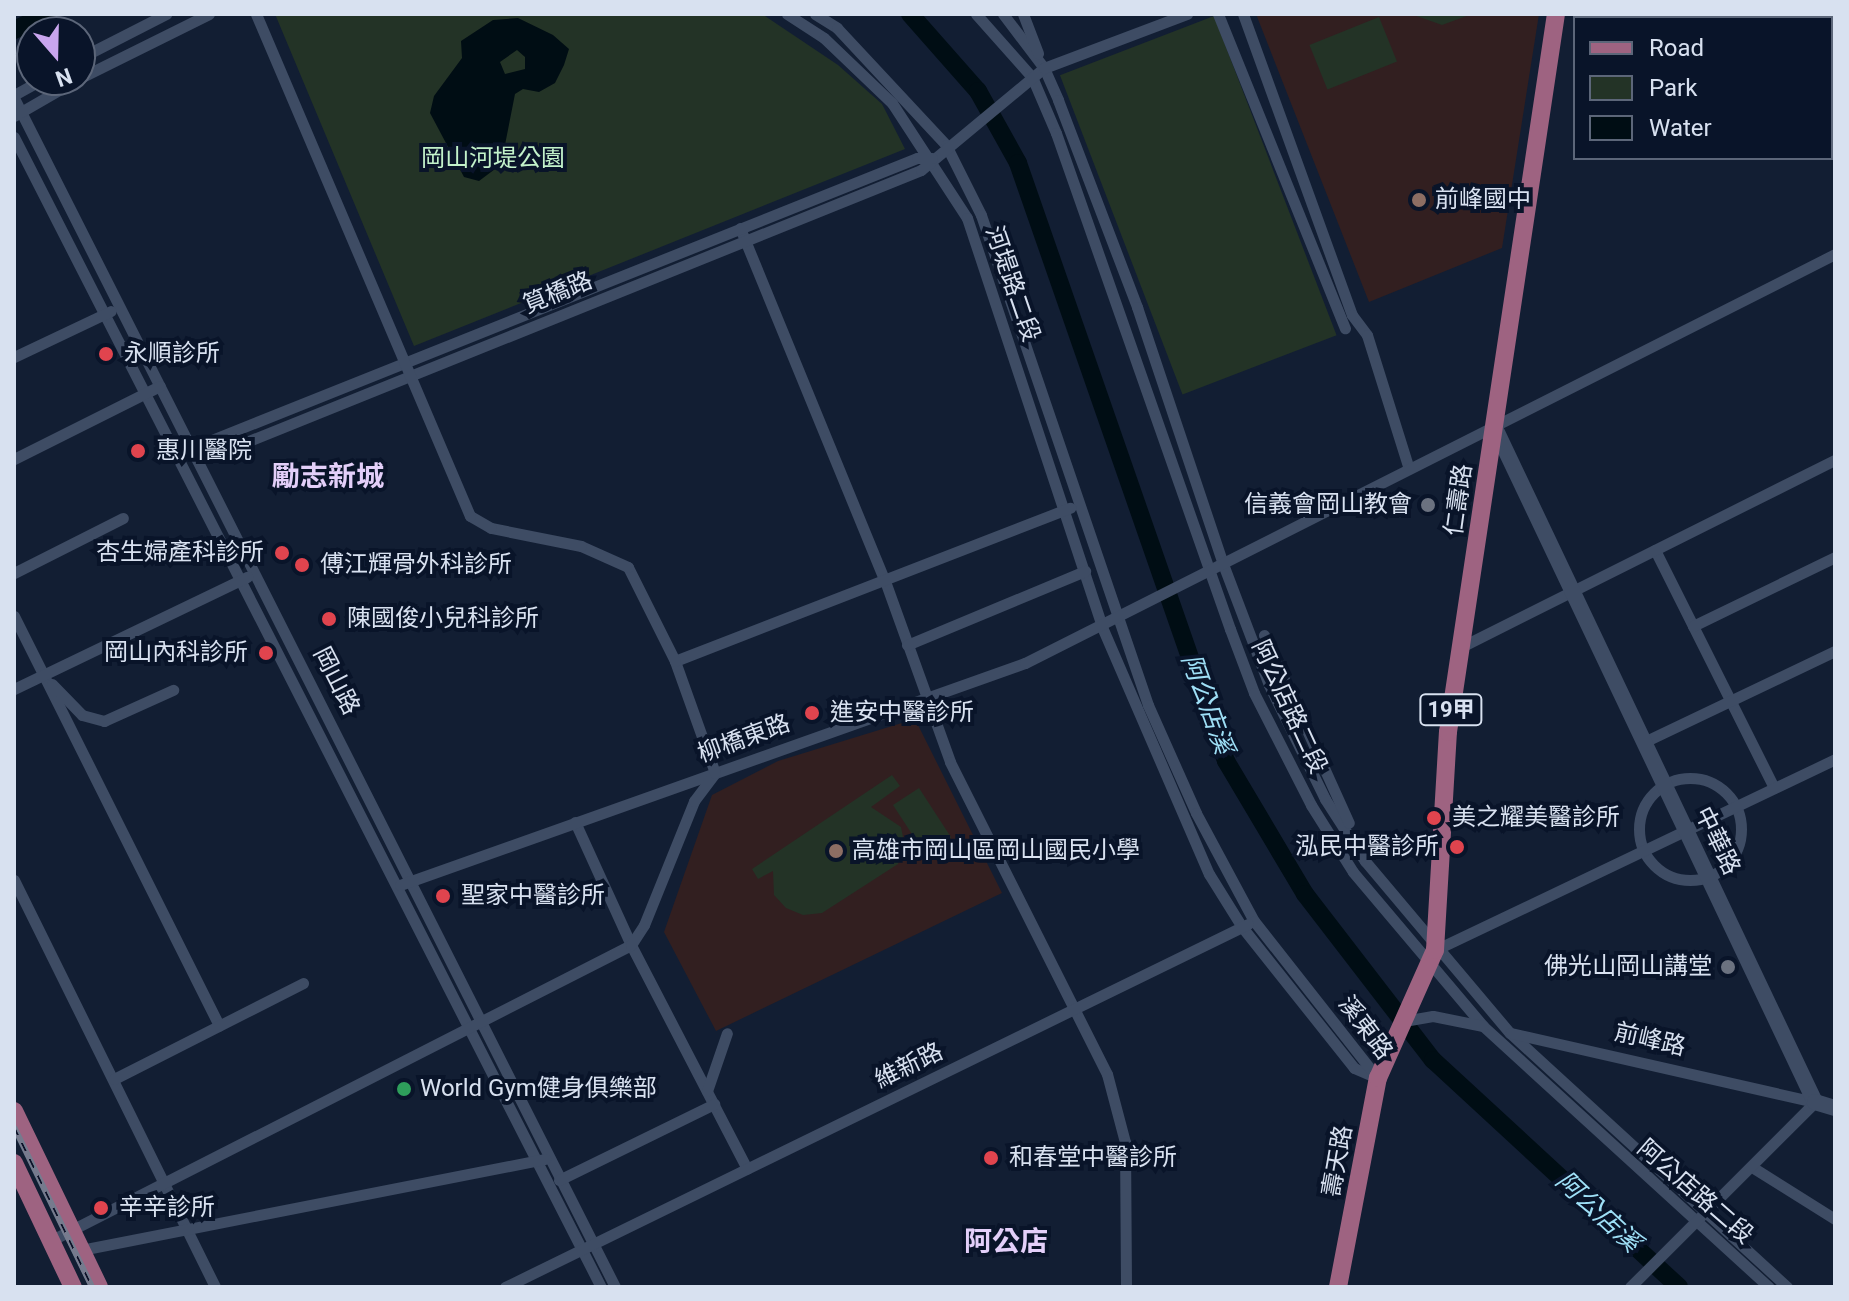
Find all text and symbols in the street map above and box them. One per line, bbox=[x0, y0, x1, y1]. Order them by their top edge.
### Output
north arrow bbox=[16, 16, 96, 96]
legend bbox=[1573, 16, 1833, 160]
text: Road bbox=[1649, 34, 1704, 62]
text: N bbox=[52, 63, 75, 92]
text: Park bbox=[1649, 74, 1697, 102]
text: Water bbox=[1649, 114, 1712, 142]
park label: 岡山河堤公園 bbox=[421, 145, 565, 173]
place label: 前峰國中 bbox=[1435, 186, 1531, 214]
marker: 前峰國中 bbox=[1410, 191, 1428, 209]
street label: 河堤路二段 bbox=[979, 223, 1045, 345]
street label: 筧橋路 bbox=[519, 266, 597, 320]
place label: 永順診所 bbox=[124, 340, 220, 368]
marker: 永順診所 bbox=[95, 343, 117, 365]
place label: 惠川醫院 bbox=[156, 437, 252, 465]
marker: 惠川醫院 bbox=[127, 440, 149, 462]
district label: 勵志新城 bbox=[272, 460, 384, 494]
street label: 仁壽路 bbox=[1440, 462, 1478, 538]
place label: 信義會岡山教會 bbox=[1244, 491, 1412, 519]
marker: 信義會岡山教會 bbox=[1419, 496, 1437, 514]
place label: 杏生婦產科診所 bbox=[96, 539, 264, 567]
marker: 杏生婦產科診所 bbox=[271, 542, 293, 564]
place label: 傅江輝骨外科診所 bbox=[320, 551, 512, 579]
marker: 傅江輝骨外科診所 bbox=[291, 554, 313, 576]
place label: 陳國俊小兒科診所 bbox=[347, 605, 539, 633]
marker: 陳國俊小兒科診所 bbox=[318, 608, 340, 630]
street label: 阿公店路二段 bbox=[1246, 636, 1332, 778]
place label: 岡山內科診所 bbox=[104, 639, 248, 667]
marker: 岡山內科診所 bbox=[255, 642, 277, 664]
street label: 岡山路 bbox=[307, 642, 365, 720]
water label: 阿公店溪 bbox=[1175, 650, 1239, 758]
road number: 19甲 bbox=[1419, 692, 1483, 728]
place label: 進安中醫診所 bbox=[830, 699, 974, 727]
marker: 進安中醫診所 bbox=[801, 702, 823, 724]
street label: 柳橋東路 bbox=[694, 709, 794, 769]
street label: 中華路 bbox=[1688, 802, 1746, 880]
place label: 美之耀美醫診所 bbox=[1452, 804, 1620, 832]
marker: 美之耀美醫診所 bbox=[1423, 807, 1445, 829]
place label: 泓民中醫診所 bbox=[1295, 833, 1439, 861]
marker: 泓民中醫診所 bbox=[1446, 836, 1468, 858]
place label: 高雄市岡山區岡山國民小學 bbox=[852, 837, 1140, 865]
marker: 高雄市岡山區岡山國民小學 bbox=[827, 842, 845, 860]
place label: 聖家中醫診所 bbox=[461, 882, 605, 910]
marker: 聖家中醫診所 bbox=[432, 885, 454, 907]
place label: 佛光山岡山講堂 bbox=[1544, 953, 1712, 981]
marker: 佛光山岡山講堂 bbox=[1719, 958, 1737, 976]
street label: 溪東路 bbox=[1332, 991, 1398, 1065]
street label: 前峰路 bbox=[1612, 1018, 1688, 1062]
street label: 維新路 bbox=[870, 1037, 948, 1095]
place label: World Gym健身俱樂部 bbox=[420, 1075, 657, 1103]
marker: World Gym健身俱樂部 bbox=[395, 1080, 413, 1098]
street label: 壽天路 bbox=[1318, 1123, 1358, 1199]
street label: 阿公店路二段 bbox=[1631, 1134, 1759, 1250]
place label: 和春堂中醫診所 bbox=[1009, 1144, 1177, 1172]
marker: 和春堂中醫診所 bbox=[980, 1147, 1002, 1169]
water label: 阿公店溪 bbox=[1549, 1165, 1647, 1259]
place label: 辛辛診所 bbox=[119, 1194, 215, 1222]
marker: 辛辛診所 bbox=[90, 1197, 112, 1219]
district label: 阿公店 bbox=[964, 1225, 1048, 1259]

